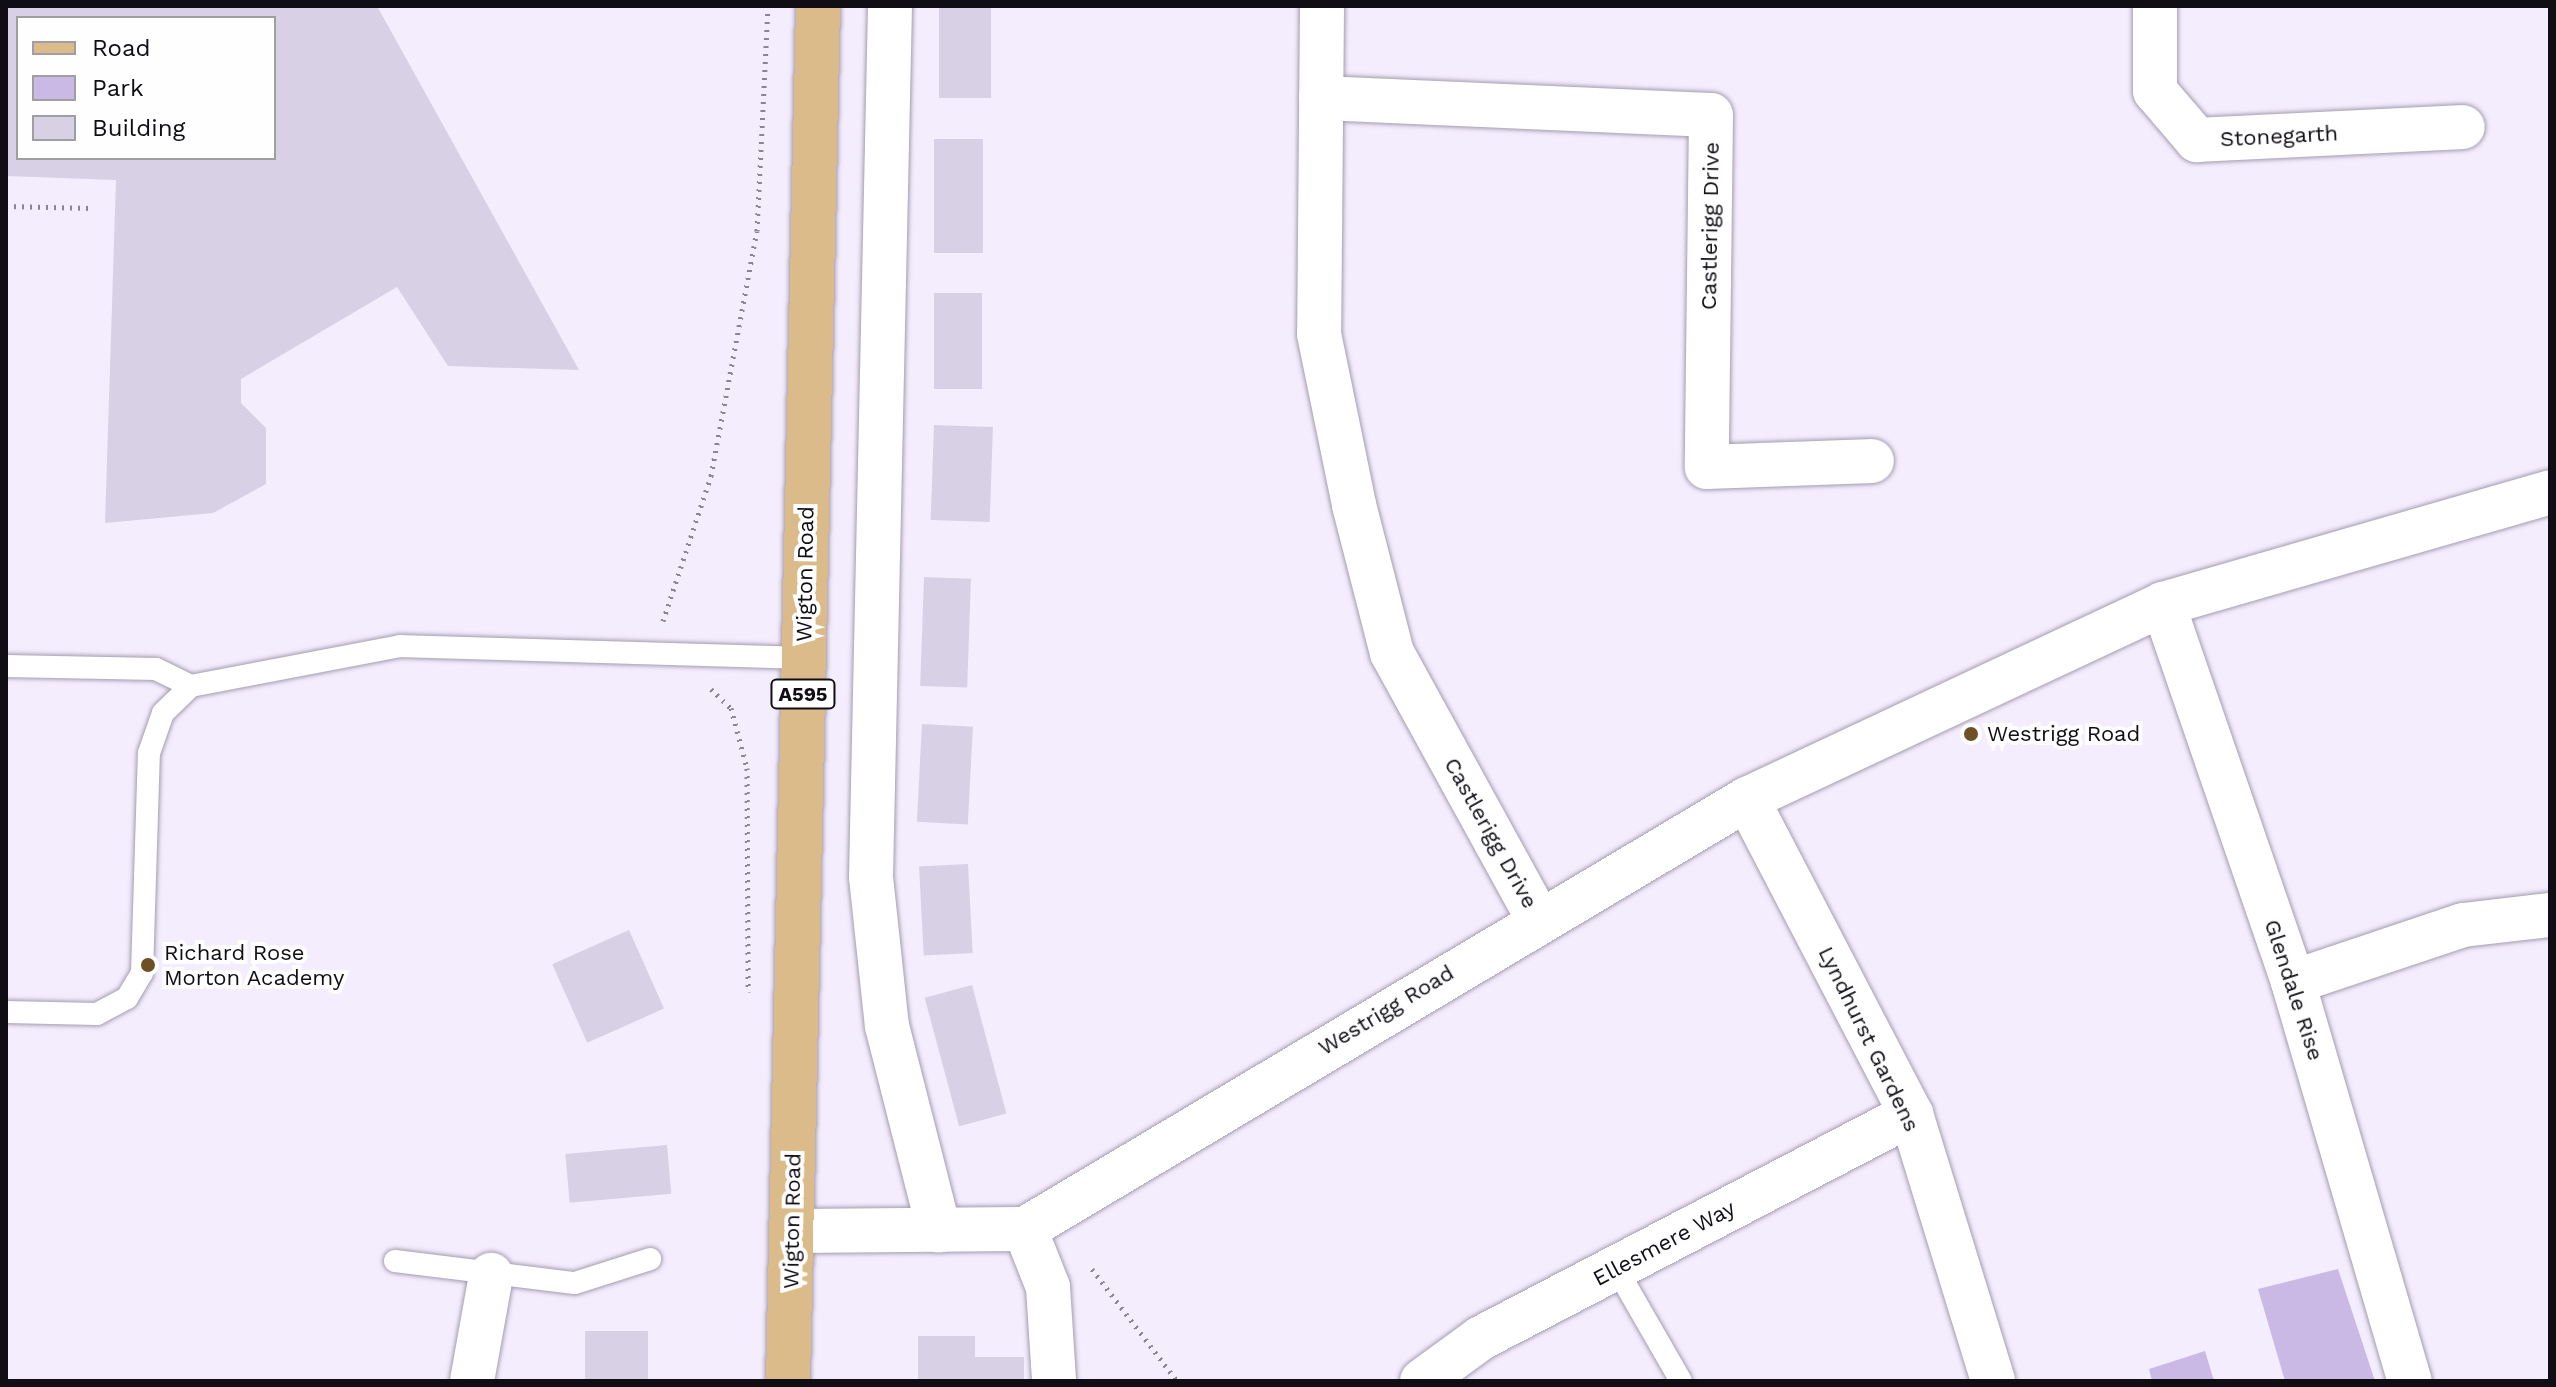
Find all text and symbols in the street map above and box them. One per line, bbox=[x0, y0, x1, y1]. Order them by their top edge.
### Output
legend bbox=[16, 16, 276, 160]
text: Road bbox=[92, 34, 151, 62]
text: Park bbox=[92, 74, 144, 102]
text: Building bbox=[92, 114, 185, 142]
street label: Stonegarth bbox=[2219, 120, 2339, 152]
street label: Castlerigg Drive bbox=[1695, 142, 1725, 310]
street label: Wigton Road bbox=[791, 506, 819, 642]
road number: A595 bbox=[769, 678, 837, 710]
place label: Westrigg Road bbox=[1987, 721, 2140, 747]
marker: Westrigg Road bbox=[1962, 725, 1980, 743]
street label: Castlerigg Drive bbox=[1439, 753, 1543, 913]
street label: Glendale Rise bbox=[2259, 916, 2329, 1064]
place label: Richard Rose Morton Academy bbox=[164, 939, 345, 990]
street label: Lyndhurst Gardens bbox=[1813, 942, 1925, 1136]
marker: Richard Rose Morton Academy bbox=[139, 956, 157, 974]
street label: Westrigg Road bbox=[1313, 959, 1459, 1061]
street label: Wigton Road bbox=[778, 1153, 806, 1289]
street label: Ellesmere Way bbox=[1588, 1194, 1740, 1292]

